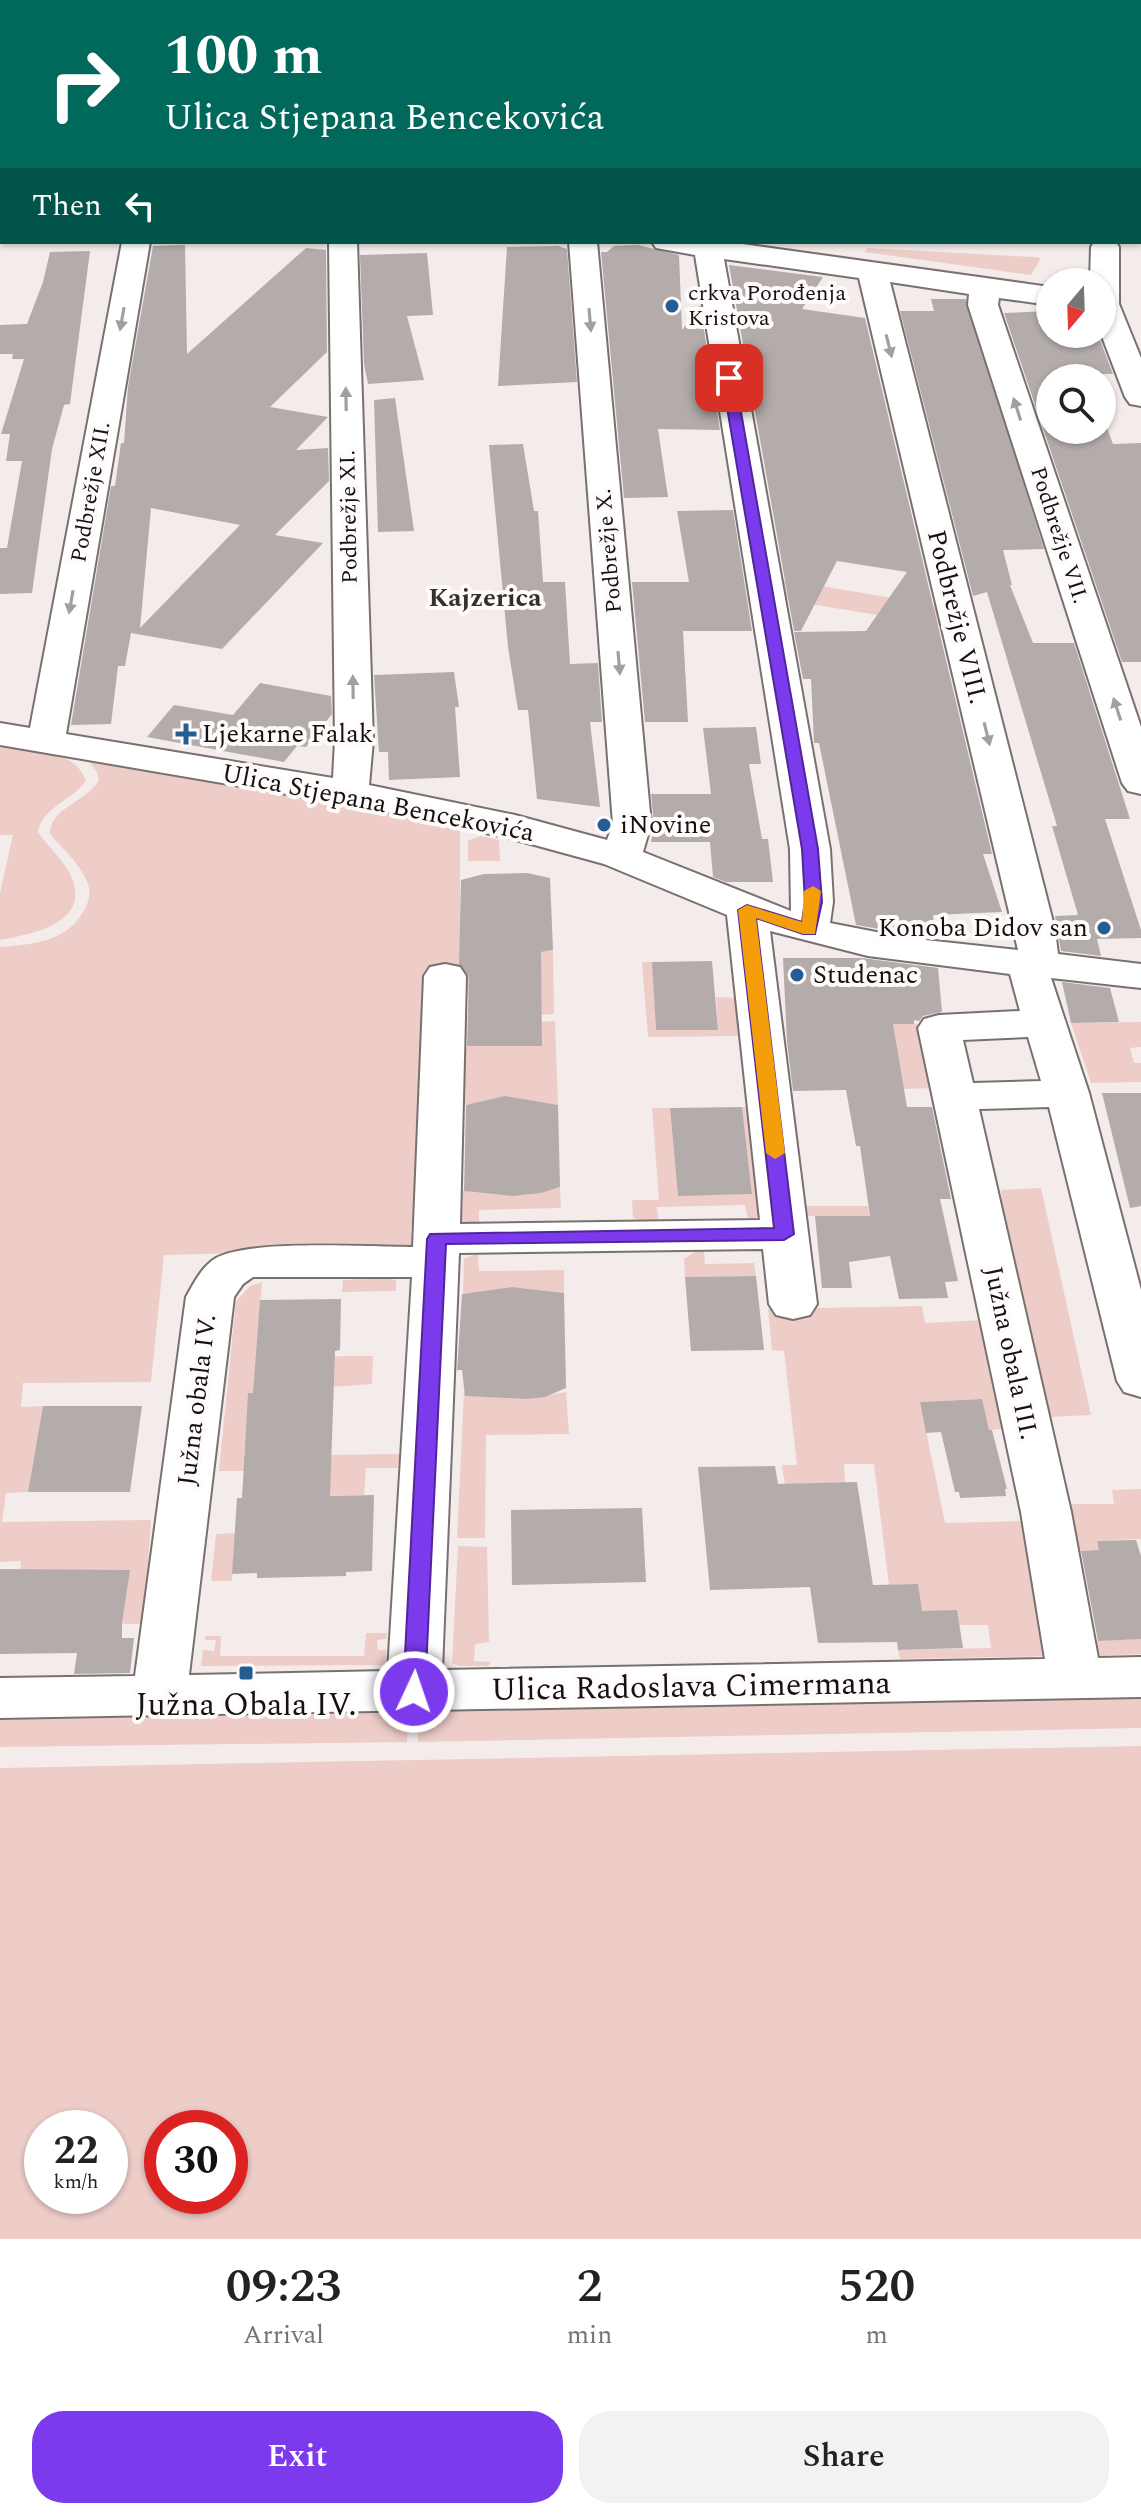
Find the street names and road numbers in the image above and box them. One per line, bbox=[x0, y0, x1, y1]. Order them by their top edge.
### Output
street label: Podbrežje XII. bbox=[62, 419, 120, 565]
street label: Podbrežje XI. bbox=[331, 450, 367, 584]
street label: Podbrežje VII. bbox=[1021, 462, 1097, 608]
street label: Podbrežje X. bbox=[587, 487, 631, 615]
street label: Podbrežje VIII. bbox=[916, 526, 998, 708]
street label: Ulica Stjepana Bencekovića bbox=[218, 753, 538, 853]
street label: Južna obala III. bbox=[973, 1263, 1049, 1443]
street label: Južna obala IV. bbox=[167, 1312, 227, 1488]
street label: Ulica Radoslava Cimermana bbox=[490, 1659, 892, 1715]

